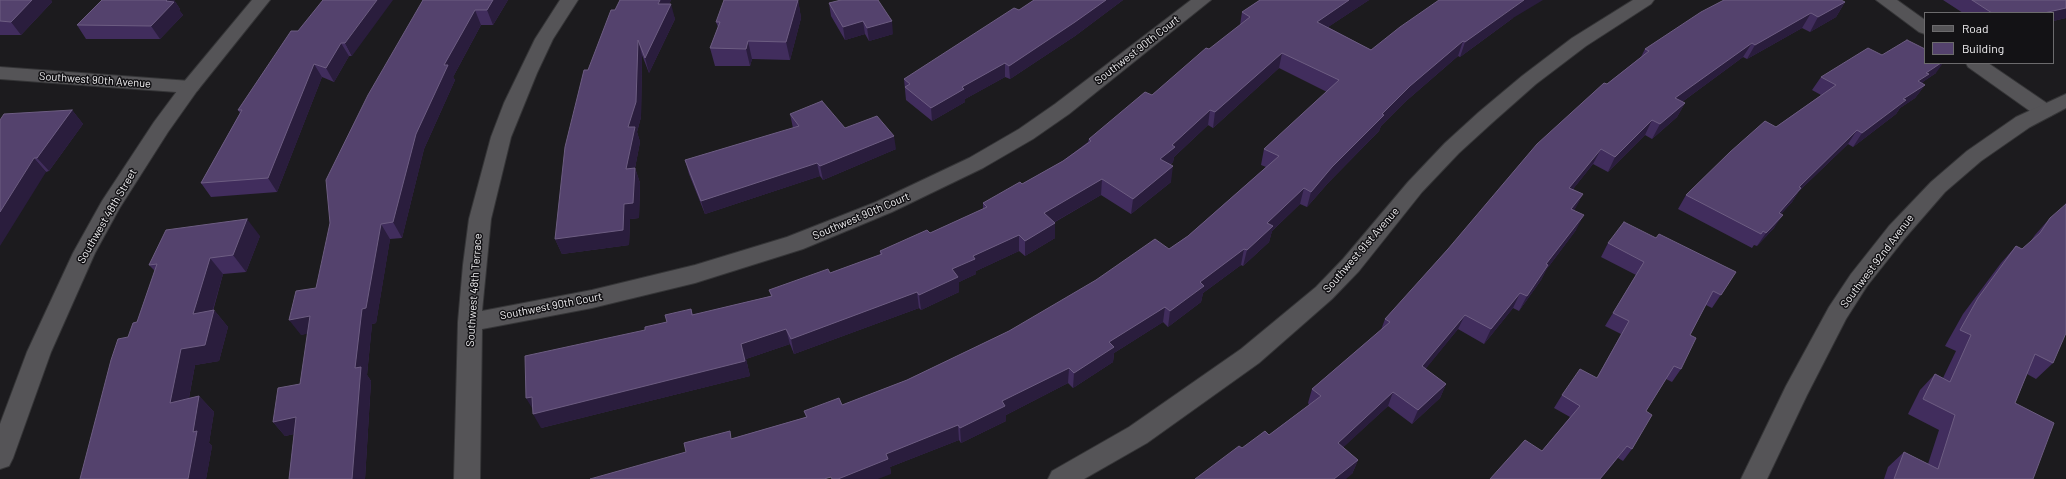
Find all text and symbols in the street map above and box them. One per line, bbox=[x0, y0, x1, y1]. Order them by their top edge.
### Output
legend bbox=[1924, 12, 2054, 64]
street label: Southwest 90th Court bbox=[1092, 13, 1182, 87]
text: Road bbox=[1962, 21, 1989, 35]
text: Building bbox=[1962, 41, 2004, 55]
street label: Southwest 90th Avenue bbox=[39, 70, 151, 90]
street label: Southwest 48th Street bbox=[75, 166, 139, 266]
street label: Southwest 90th Court bbox=[811, 190, 911, 242]
street label: Southwest 91st Avenue bbox=[1320, 205, 1402, 295]
street label: Southwest 92nd Avenue bbox=[1837, 212, 1917, 310]
street label: Southwest 48th Terrace bbox=[463, 233, 485, 347]
street label: Southwest 90th Court bbox=[499, 290, 603, 322]

